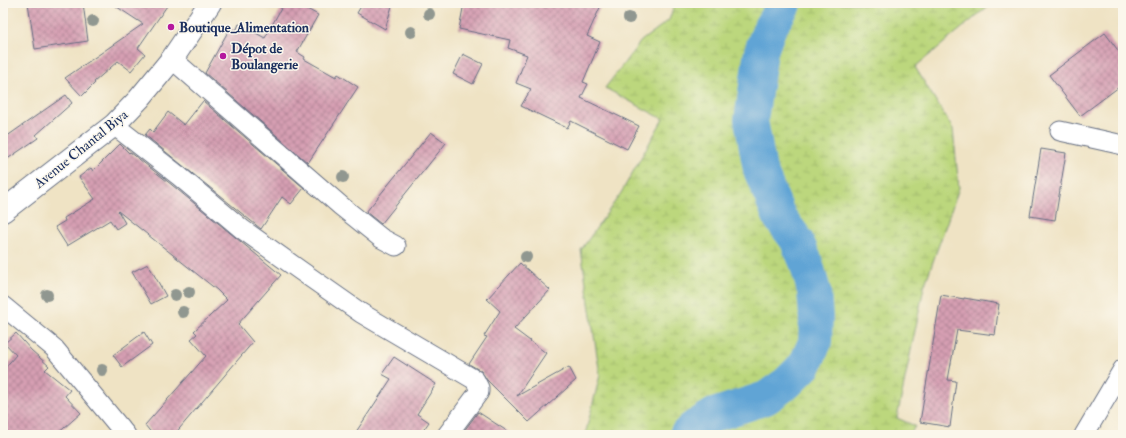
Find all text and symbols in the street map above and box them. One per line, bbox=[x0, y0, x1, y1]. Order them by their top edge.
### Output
place label: Boutique_Alimentation bbox=[179, 19, 310, 37]
marker: Boutique_Alimentation bbox=[166, 22, 176, 32]
place label: Dépot de Boulangerie bbox=[231, 40, 298, 74]
marker: Dépot de Boulangerie bbox=[218, 51, 228, 61]
street label: Avenue Chantal Biya bbox=[30, 106, 132, 193]

